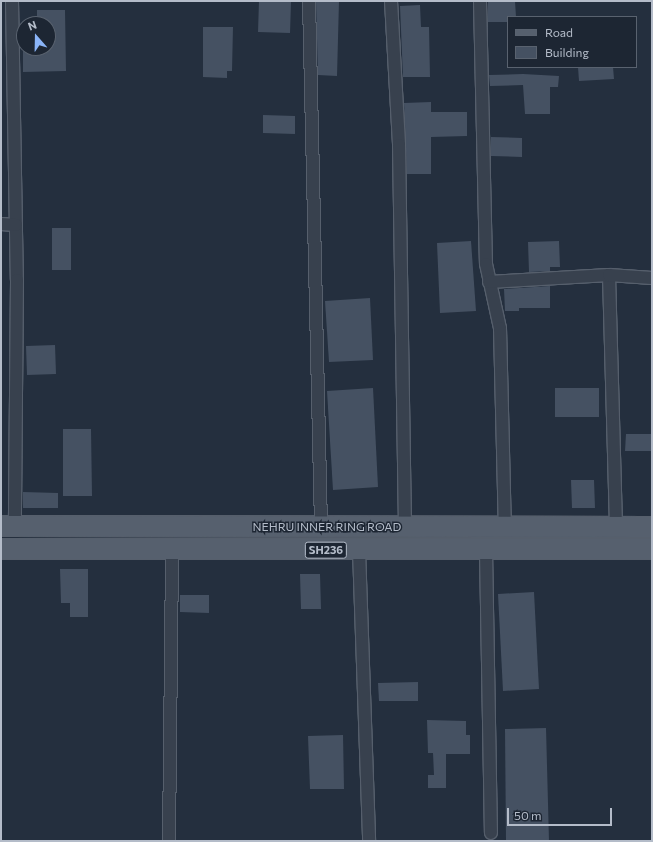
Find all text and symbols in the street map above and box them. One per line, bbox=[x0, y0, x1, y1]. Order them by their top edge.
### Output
north arrow bbox=[16, 16, 56, 56]
legend bbox=[507, 16, 637, 68]
text: N bbox=[26, 18, 38, 33]
text: Road bbox=[545, 25, 573, 39]
text: Building bbox=[545, 45, 589, 59]
street label: NEHRU INNER RING ROAD bbox=[253, 520, 401, 534]
road number: SH236 bbox=[304, 541, 348, 559]
scale bar bbox=[509, 800, 614, 826]
text: 50 m bbox=[514, 808, 542, 822]

